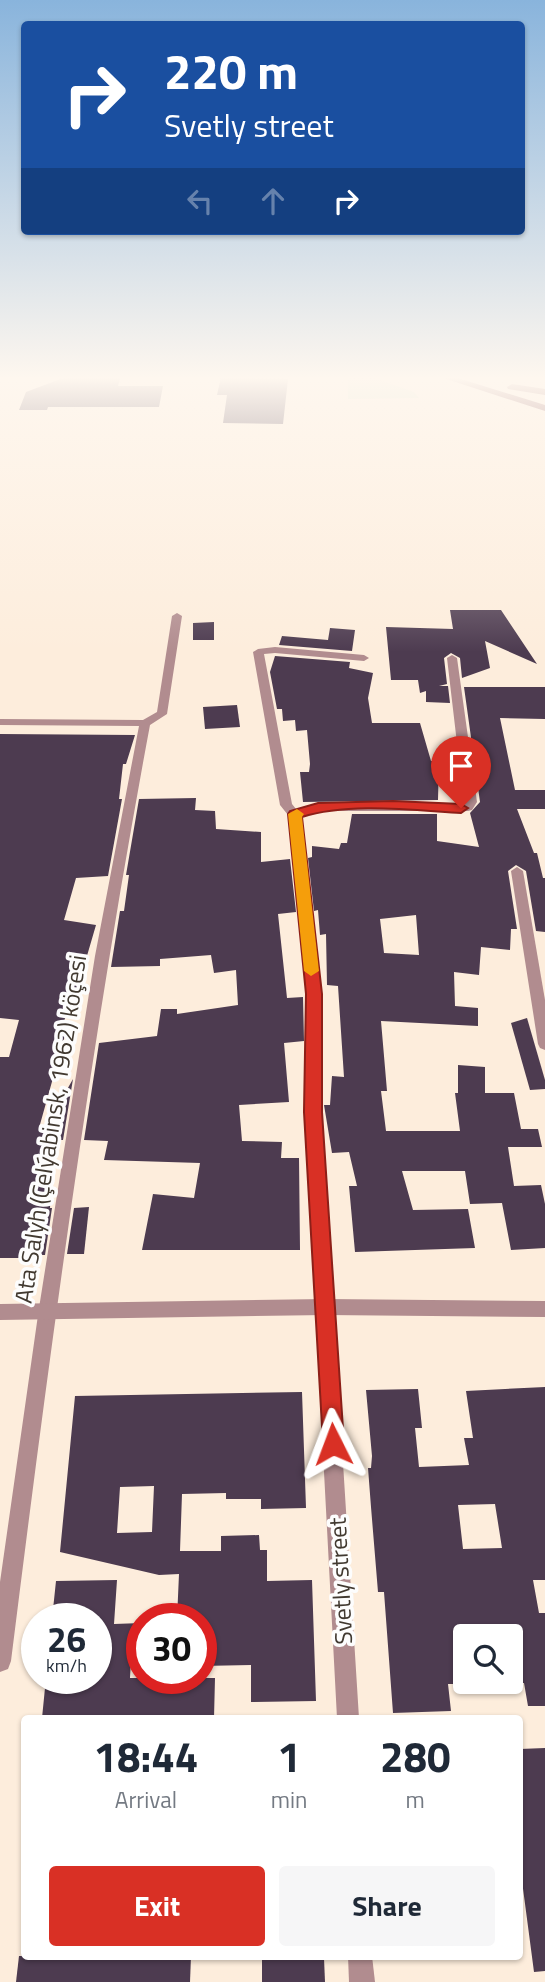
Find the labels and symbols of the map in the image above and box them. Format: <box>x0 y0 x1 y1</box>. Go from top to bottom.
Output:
pin <box>431 736 491 808</box>
street label: Ata Salyh (Çelýabinsk, 1962) köçesi <box>5 952 95 1306</box>
position arrow <box>296 1407 370 1481</box>
street label: Svetly street <box>319 1516 361 1646</box>
speed limit sign: 30 <box>126 1603 217 1694</box>

